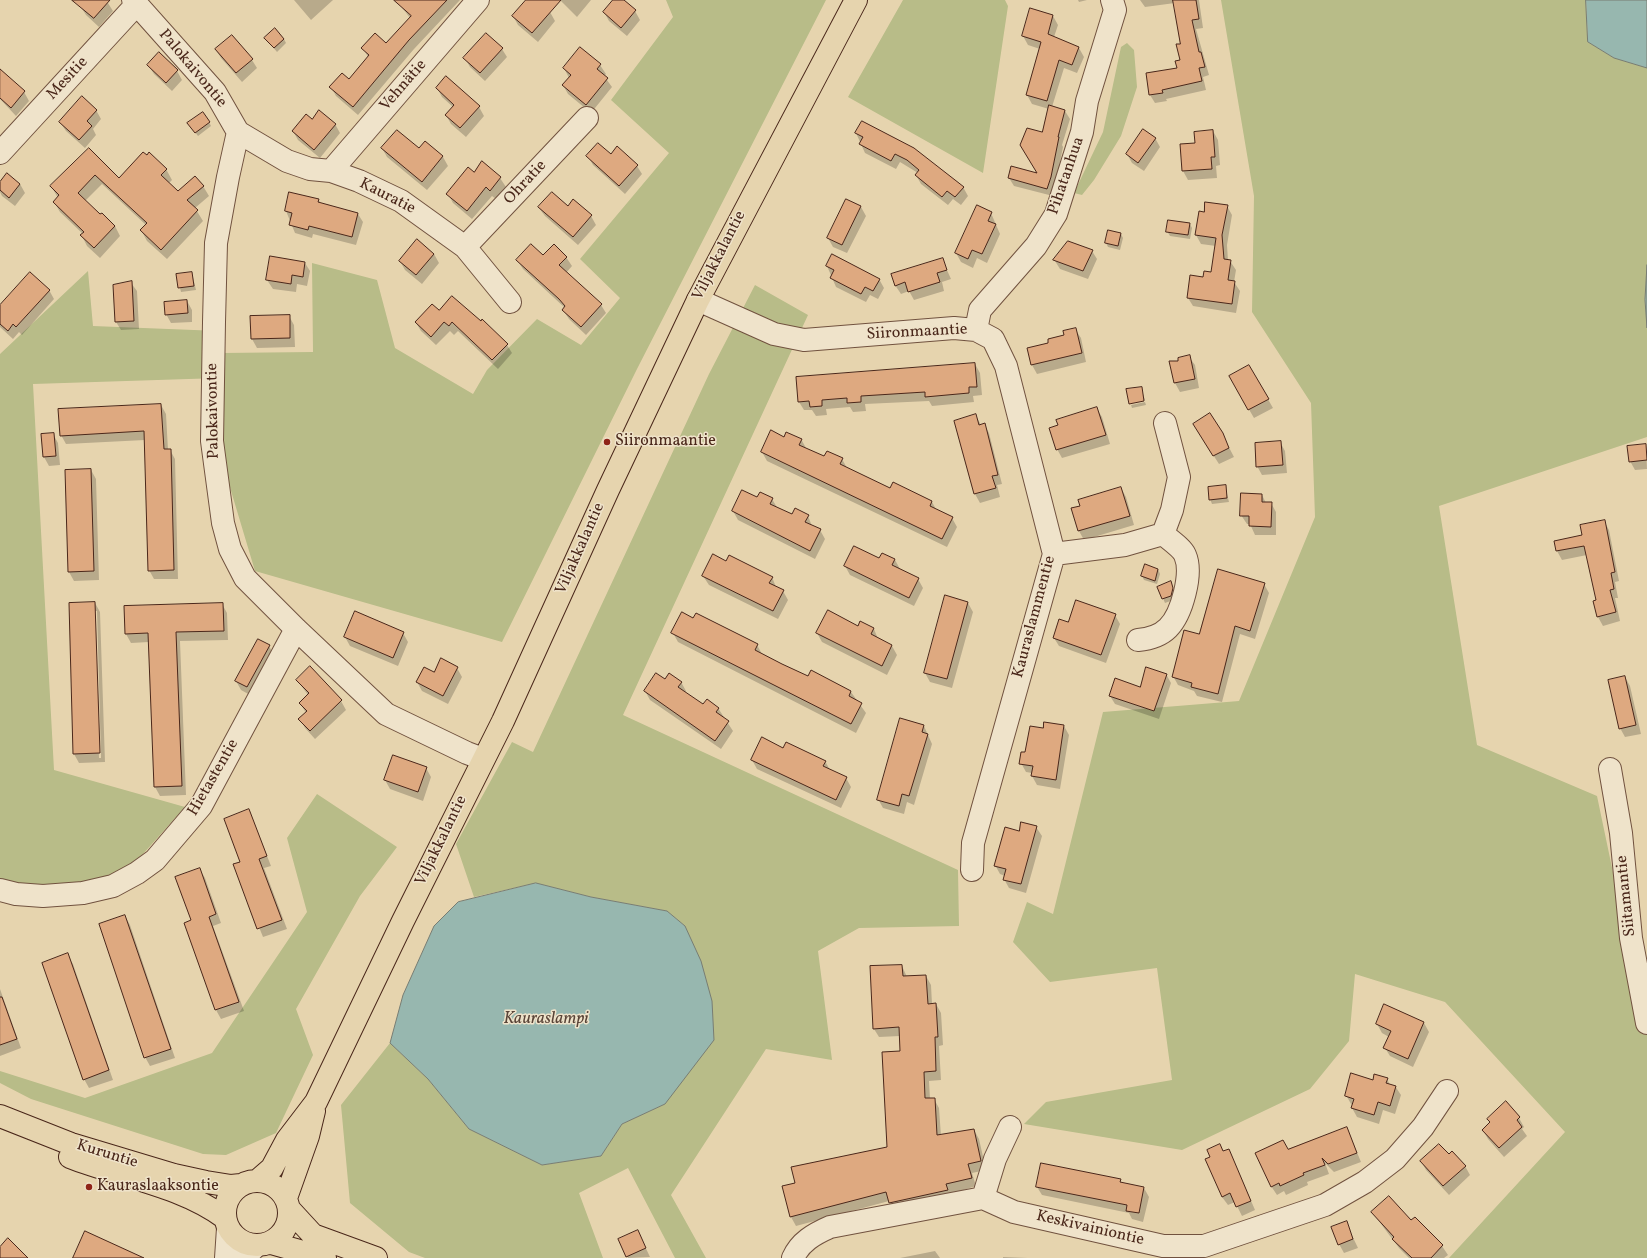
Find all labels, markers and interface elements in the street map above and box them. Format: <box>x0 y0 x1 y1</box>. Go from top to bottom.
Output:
street label: Palokaivontie <box>154 26 230 112</box>
street label: Mesitie <box>43 53 93 105</box>
street label: Vehnätie <box>376 56 432 116</box>
street label: Pihatanhua <box>1045 135 1089 217</box>
street label: Ohratie <box>501 157 551 209</box>
street label: Kauratie <box>356 175 418 219</box>
street label: Viljakkalantie <box>689 208 751 304</box>
street label: Siironmaantie <box>866 321 968 345</box>
street label: Palokaivontie <box>204 363 224 459</box>
place label: Siironmaantie <box>615 432 716 452</box>
marker: Siironmaantie <box>602 437 612 447</box>
street label: Viljakkalantie <box>552 500 610 598</box>
street label: Kauraslammentie <box>1009 554 1061 680</box>
street label: Hietastentie <box>184 736 244 820</box>
street label: Viljakkalantie <box>412 793 472 889</box>
street label: Siitamantie <box>1613 854 1641 938</box>
water label: Kauraslampi <box>504 1010 588 1030</box>
street label: Kuruntie <box>74 1137 140 1173</box>
place label: Kauraslaaksontie <box>97 1177 219 1197</box>
marker: Kauraslaaksontie <box>84 1182 94 1192</box>
street label: Keskivainiontie <box>1034 1207 1146 1251</box>

